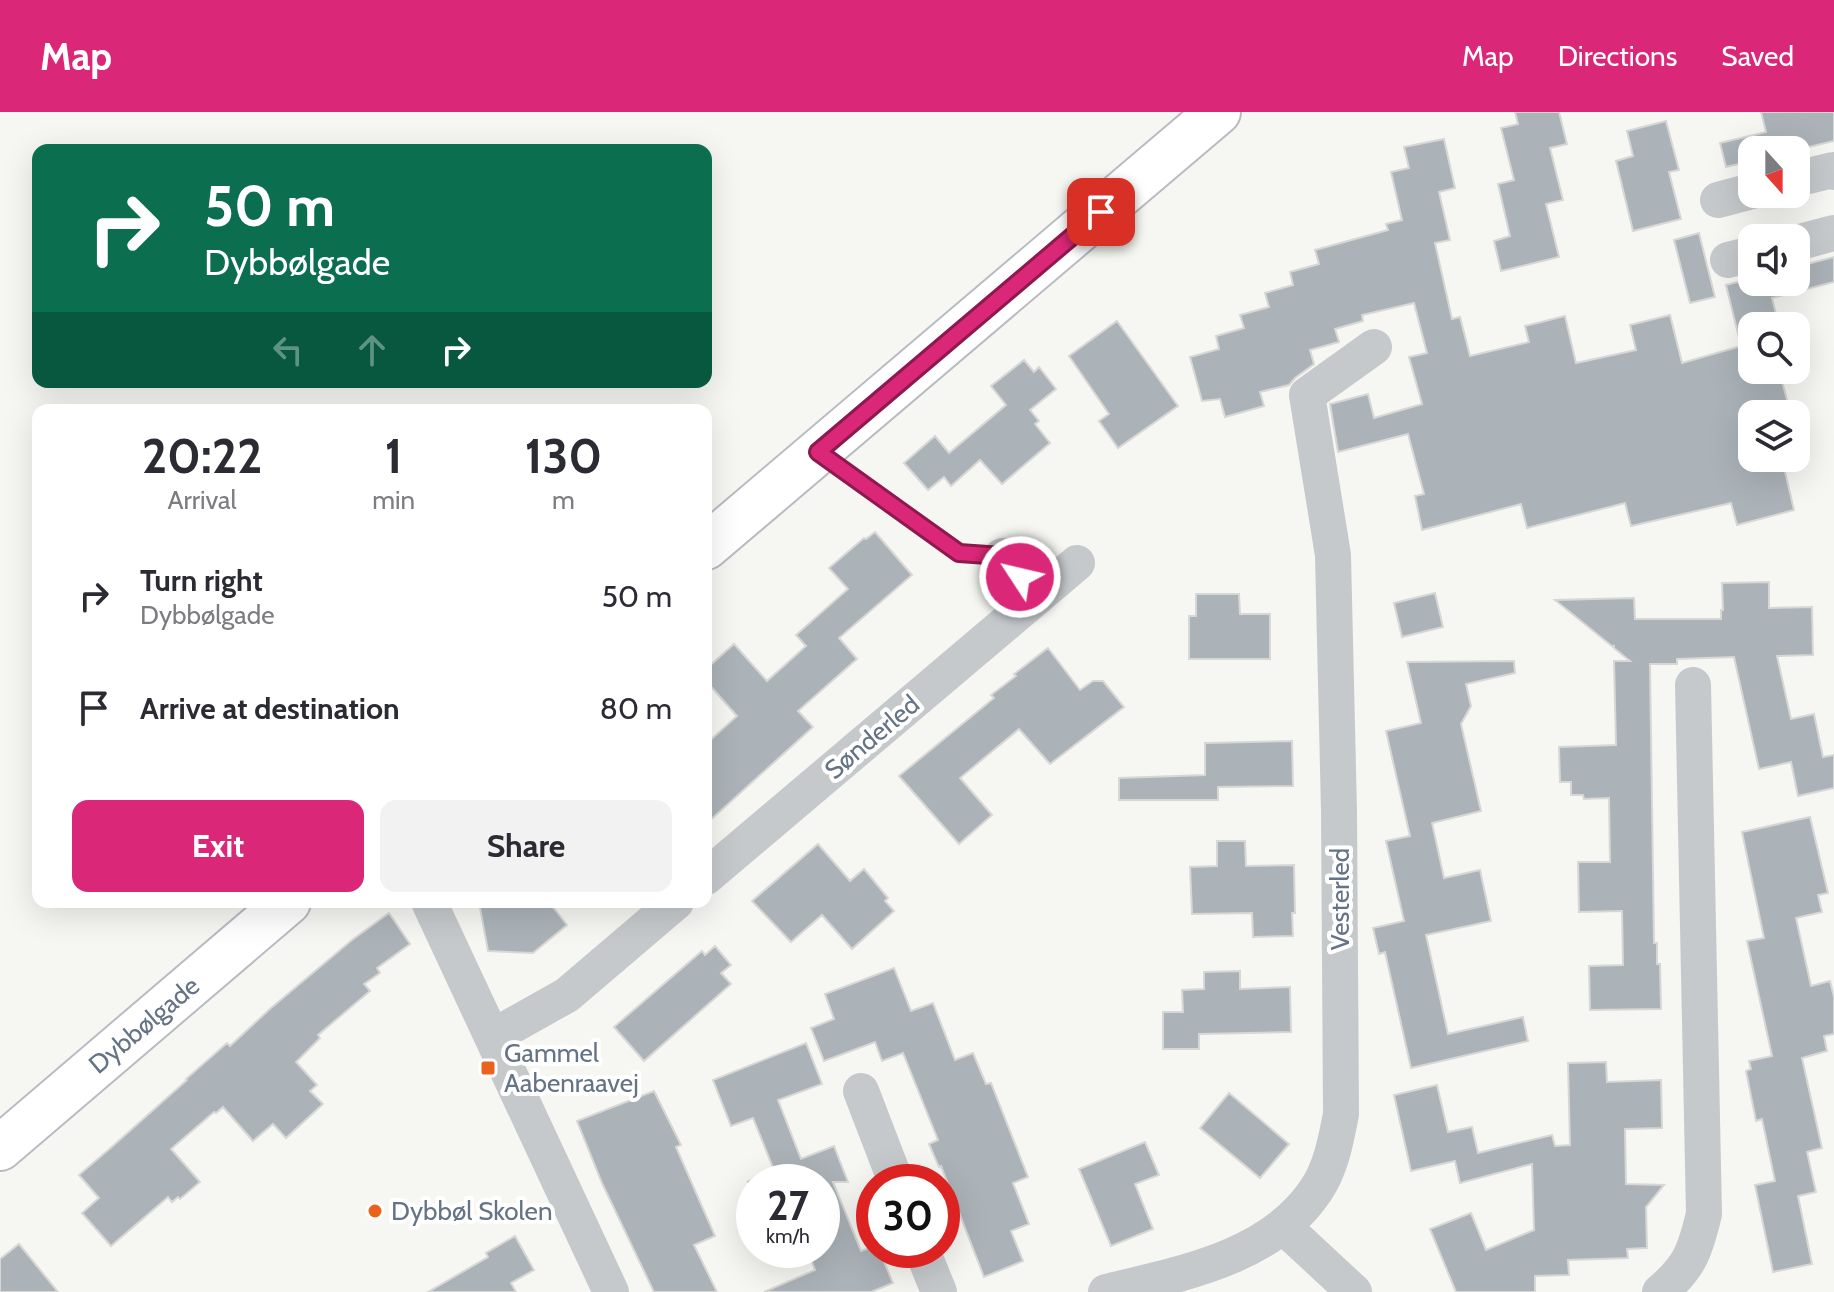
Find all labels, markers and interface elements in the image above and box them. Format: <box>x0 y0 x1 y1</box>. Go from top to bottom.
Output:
text: Map <box>40 33 112 80</box>
text: Map <box>1462 39 1514 73</box>
text: Directions <box>1558 39 1677 73</box>
text: Saved <box>1721 39 1794 73</box>
north arrow <box>1738 136 1810 208</box>
map controls <box>1738 136 1810 472</box>
text: 50 m <box>204 172 335 240</box>
icon: right <box>72 176 176 280</box>
pin <box>1067 178 1135 246</box>
icon: arrive <box>1079 190 1123 234</box>
button: sound <box>1738 224 1810 296</box>
text: Dybbølgade <box>204 240 390 284</box>
button: search <box>1738 312 1810 384</box>
icon: left <box>266 328 310 372</box>
icon: ahead <box>350 328 394 372</box>
icon: right <box>434 328 478 372</box>
button: layers <box>1738 400 1810 472</box>
text: 20:22 <box>142 427 262 485</box>
text: 1 <box>385 427 402 485</box>
text: 130 <box>525 427 602 485</box>
text: Arrival <box>167 484 237 516</box>
text: min <box>372 484 415 516</box>
text: m <box>552 484 575 516</box>
position arrow <box>978 535 1062 619</box>
text: Turn right <box>140 562 263 599</box>
icon: right <box>72 574 116 618</box>
text: 50 m <box>602 578 672 615</box>
text: Dybbølgade <box>140 599 275 631</box>
icon: arrive <box>72 686 116 730</box>
street label: Sønderled <box>818 688 926 786</box>
text: Arrive at destination <box>140 690 400 727</box>
text: 80 m <box>600 690 672 727</box>
button: Exit <box>72 800 364 892</box>
button: Share <box>380 800 672 892</box>
street label: Vesterled <box>1324 848 1356 950</box>
street label: Dybbølgade <box>82 970 206 1080</box>
place label: Gammel Aabenraavej <box>504 1037 639 1099</box>
marker: Gammel Aabenraavej <box>479 1059 497 1077</box>
speed limit sign: 30 <box>856 1164 960 1268</box>
text: 27 <box>767 1181 809 1230</box>
place label: Dybbøl Skolen <box>391 1195 552 1227</box>
marker: Dybbøl Skolen <box>366 1202 384 1220</box>
text: km/h <box>766 1224 810 1248</box>

